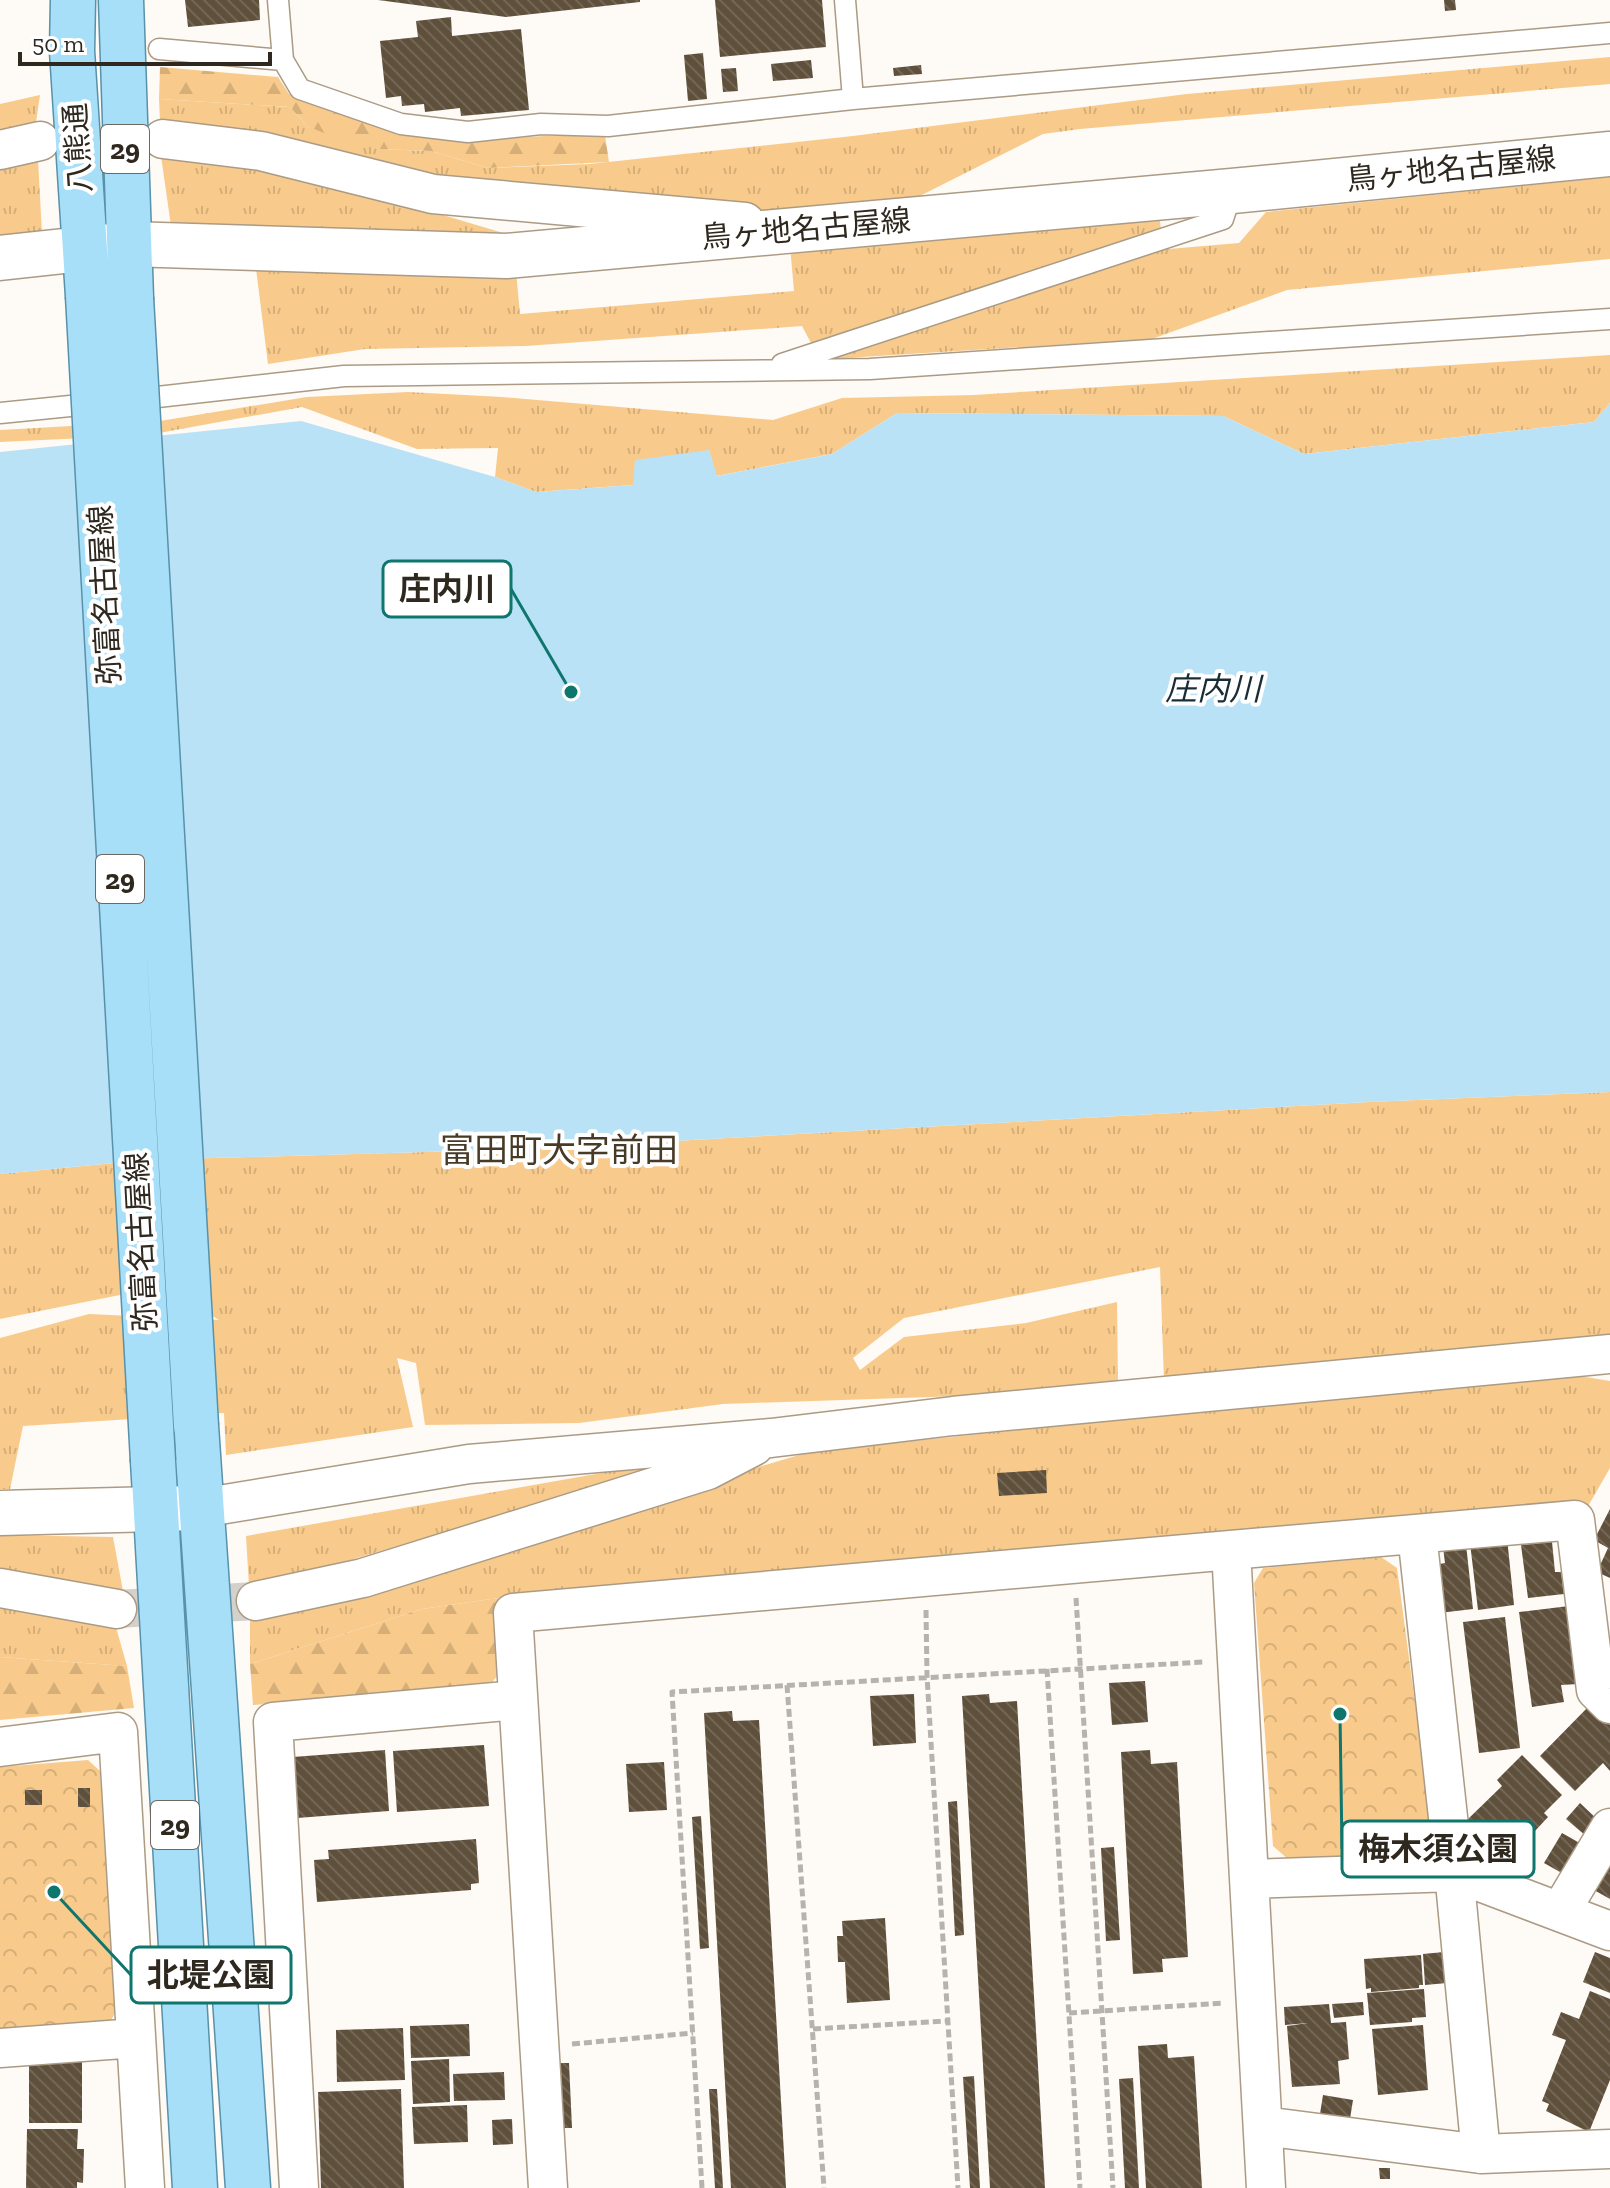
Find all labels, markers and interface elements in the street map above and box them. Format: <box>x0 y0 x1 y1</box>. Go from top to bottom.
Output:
scale bar <box>20 16 270 66</box>
text: 50 m <box>32 29 85 58</box>
street label: 八熊通 <box>57 102 99 194</box>
road number: 29 <box>101 125 149 173</box>
street label: 鳥ヶ地名古屋線 <box>1345 140 1557 198</box>
street label: 鳥ヶ地名古屋線 <box>700 202 912 256</box>
street label: 弥富名古屋線 <box>82 504 128 686</box>
callout: 庄内川 <box>383 561 511 617</box>
text: 庄内川 <box>399 570 495 608</box>
water label: 庄内川 <box>1165 670 1264 708</box>
road number: 29 <box>96 855 144 903</box>
district label: 富田町大字前田 <box>440 1130 678 1171</box>
street label: 弥富名古屋線 <box>118 1151 164 1333</box>
road number: 29 <box>151 1801 199 1849</box>
callout: 梅木須公園 <box>1342 1821 1534 1877</box>
text: 梅木須公園 <box>1358 1830 1518 1868</box>
callout: 北堤公園 <box>131 1947 291 2003</box>
text: 北堤公園 <box>147 1956 275 1994</box>

